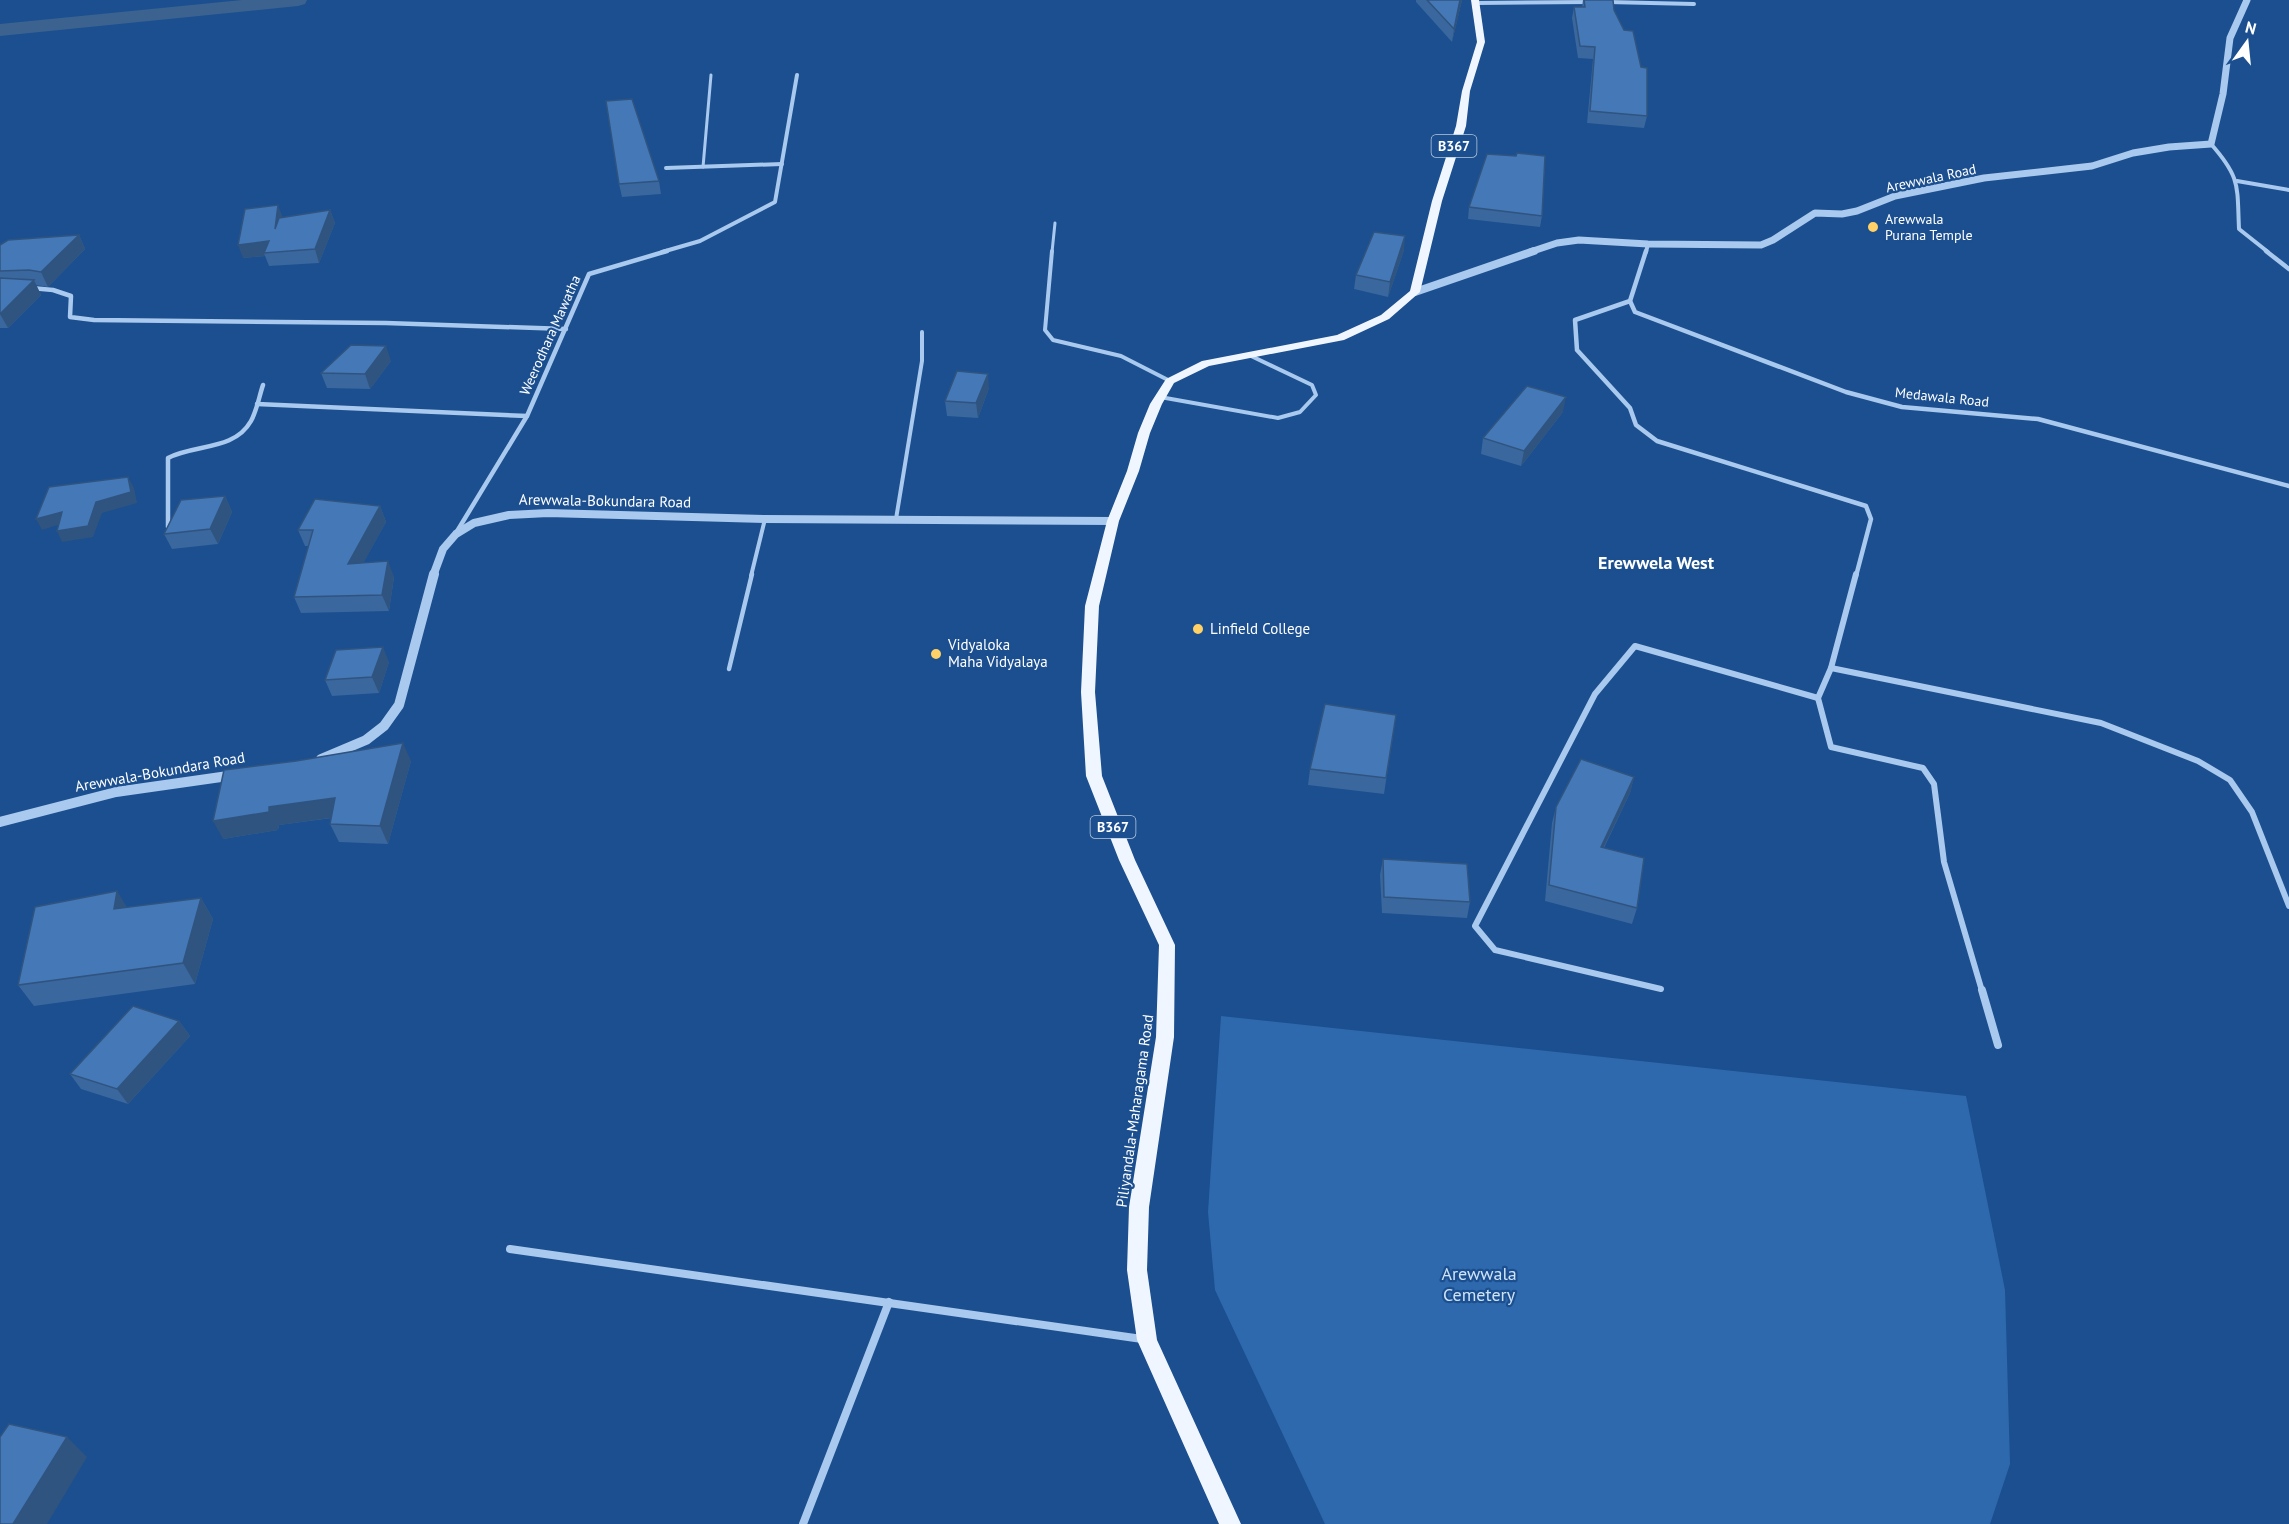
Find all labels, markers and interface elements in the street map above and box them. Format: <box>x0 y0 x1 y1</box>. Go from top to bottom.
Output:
north arrow <box>2217 12 2277 72</box>
text: N <box>2243 16 2259 39</box>
road number: B367 <box>1432 135 1476 157</box>
street label: Arewwala Road <box>1884 160 1978 196</box>
place label: Arewwala Purana Temple <box>1885 210 1973 244</box>
marker: Arewwala Purana Temple <box>1866 220 1880 234</box>
street label: Weerodhara Mawatha <box>515 272 585 398</box>
street label: Medawala Road <box>1894 383 1990 411</box>
street label: Arewwala-Bokundara Road <box>519 489 691 512</box>
district label: Erewwela West <box>1598 551 1715 574</box>
place label: Linfield College <box>1210 619 1310 638</box>
marker: Linfield College <box>1191 622 1205 636</box>
place label: Vidyaloka Maha Vidyalaya <box>947 635 1048 671</box>
marker: Vidyaloka Maha Vidyalaya <box>929 647 943 661</box>
street label: Arewwala-Bokundara Road <box>74 747 246 796</box>
road number: B367 <box>1090 816 1136 838</box>
street label: Piliyandala-Maharagama Road <box>1112 1013 1157 1209</box>
park label: Arewwala Cemetery <box>1441 1262 1517 1306</box>

